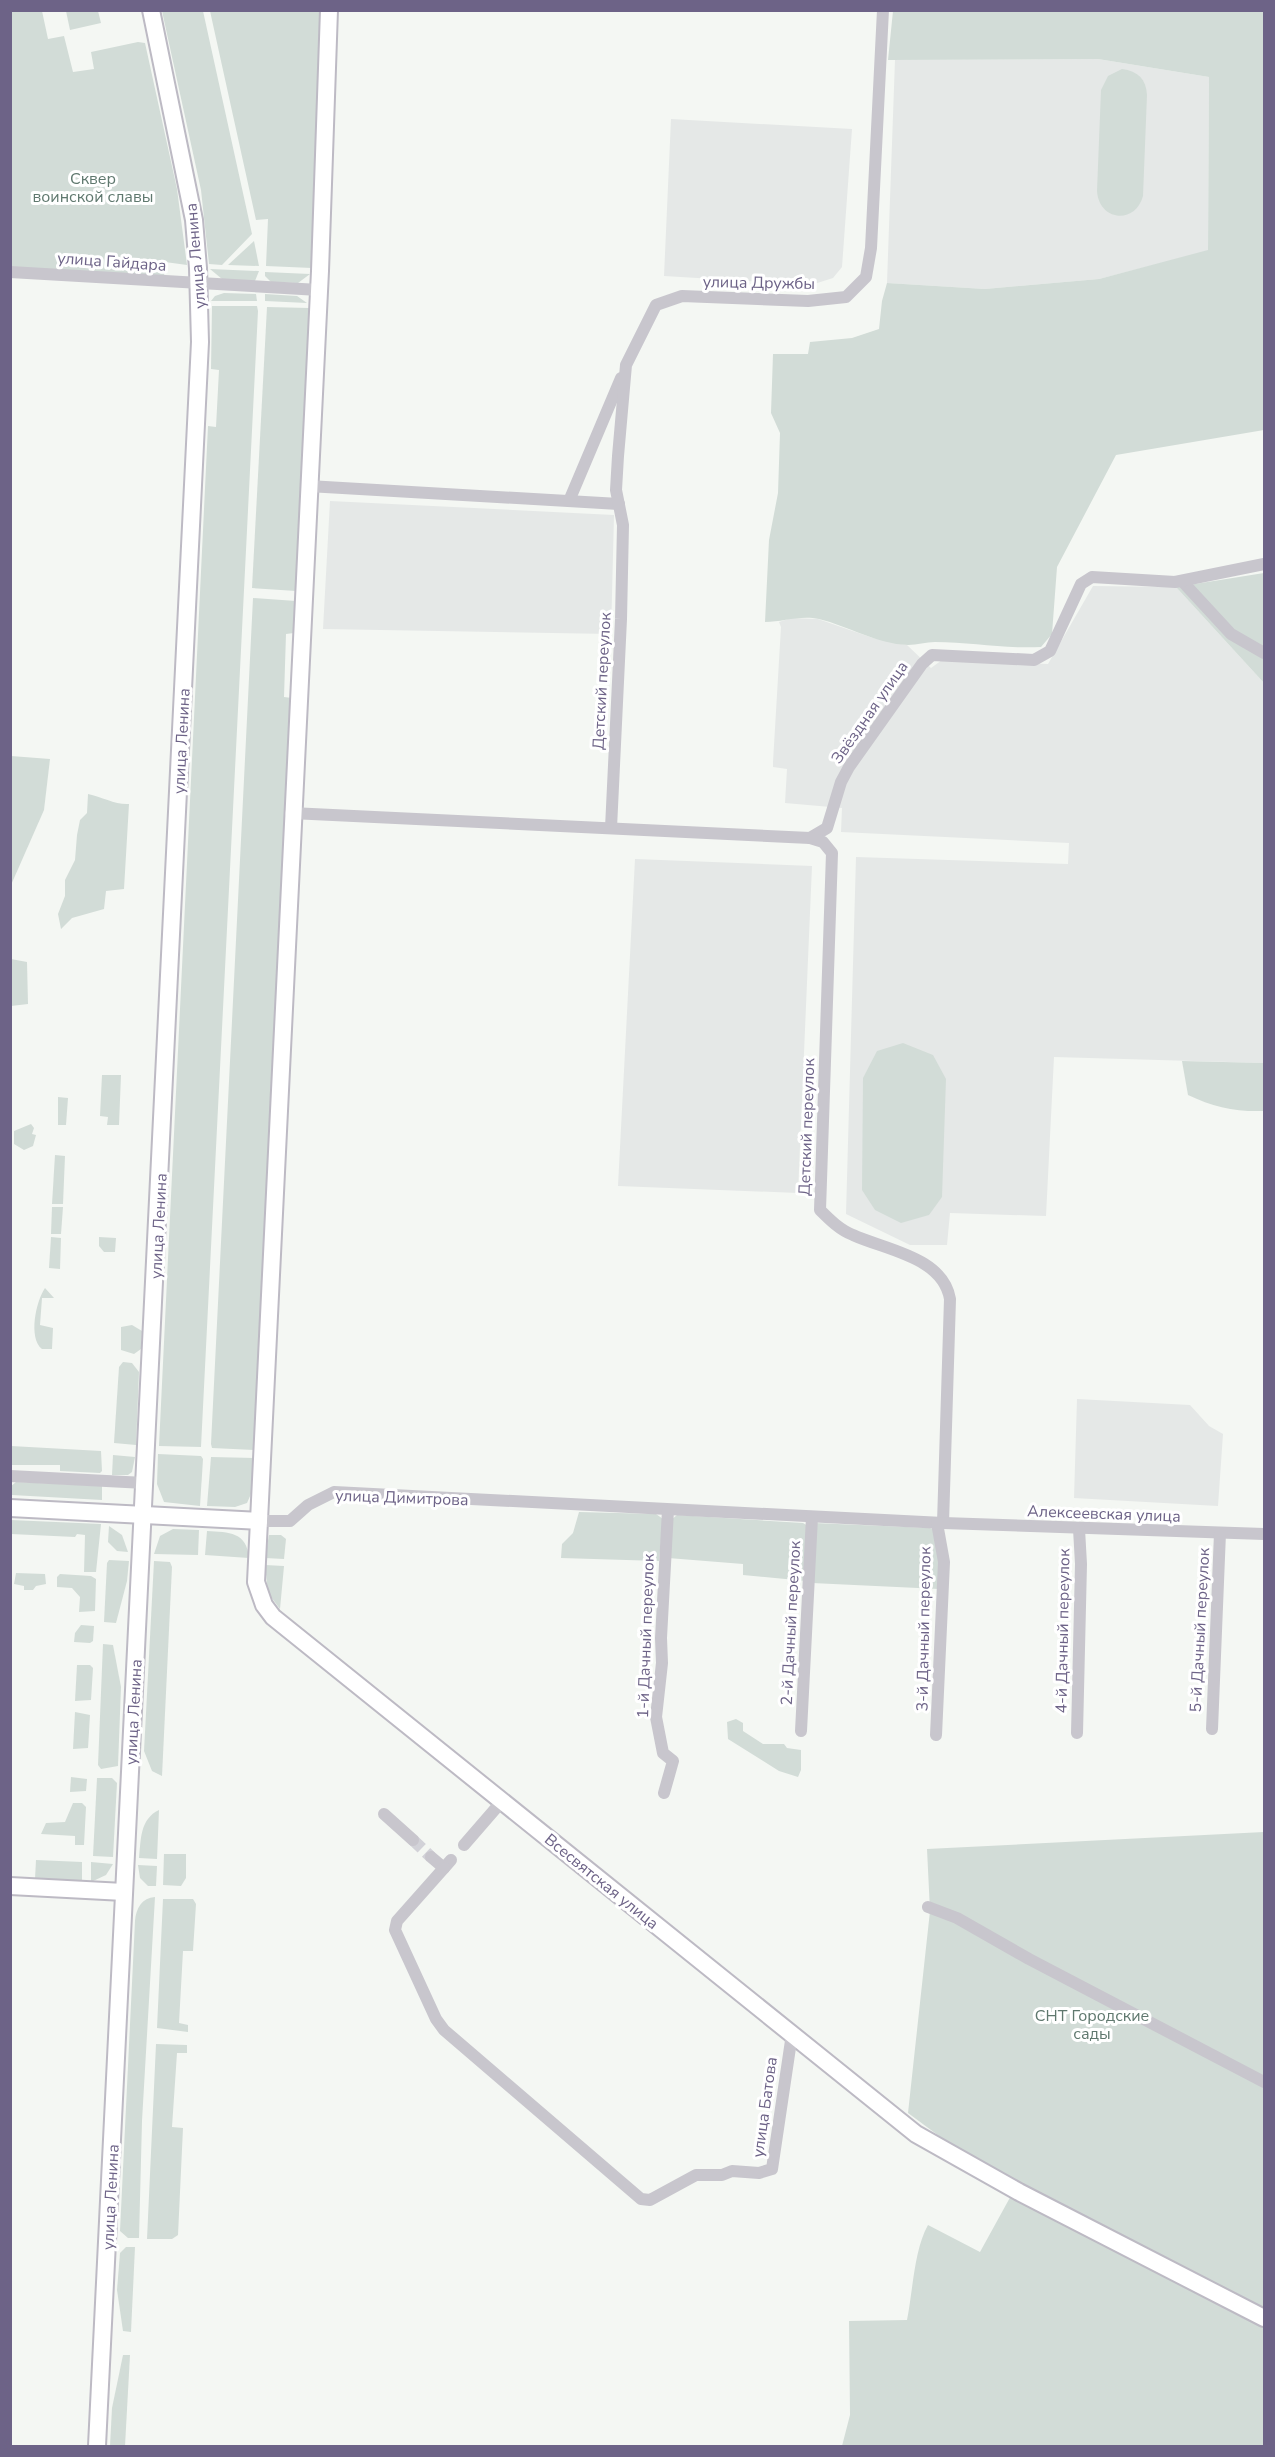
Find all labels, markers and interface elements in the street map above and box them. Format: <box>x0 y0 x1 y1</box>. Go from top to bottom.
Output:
park label: Сквер воинской славы <box>33 168 153 208</box>
street label: улица Ленина <box>180 202 212 310</box>
street label: улица Гайдара <box>57 247 167 277</box>
street label: улица Дружбы <box>703 271 815 295</box>
street label: Детский переулок <box>587 611 617 750</box>
street label: Звёздная улица <box>826 657 913 768</box>
street label: улица Ленина <box>168 688 196 795</box>
street label: Детский переулок <box>794 1057 820 1196</box>
street label: улица Ленина <box>145 1173 173 1280</box>
street label: улица Димитрова <box>335 1485 469 1511</box>
street label: Алексеевская улица <box>1027 1500 1181 1528</box>
street label: 2-й Дачный переулок <box>776 1540 806 1706</box>
street label: 3-й Дачный переулок <box>912 1546 936 1712</box>
street label: 5-й Дачный переулок <box>1185 1547 1215 1713</box>
street label: 4-й Дачный переулок <box>1051 1548 1075 1714</box>
street label: 1-й Дачный переулок <box>632 1553 660 1719</box>
street label: улица Ленина <box>120 1659 148 1766</box>
street label: Всесвятская улица <box>540 1829 663 1935</box>
park label: СНТ Городские сады <box>1035 2005 1149 2045</box>
street label: улица Батова <box>747 2055 783 2159</box>
street label: улица Ленина <box>97 2144 125 2251</box>

